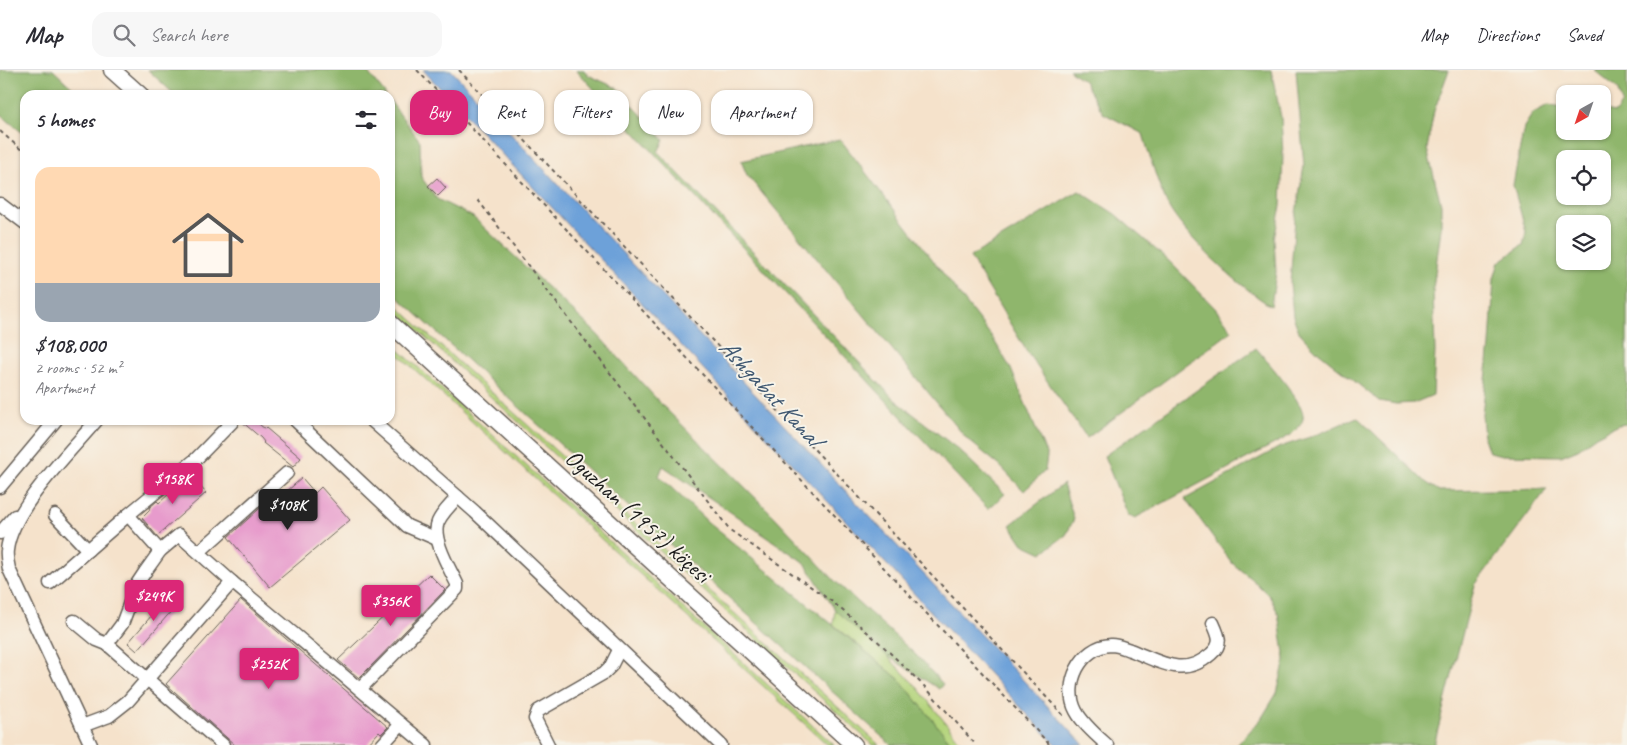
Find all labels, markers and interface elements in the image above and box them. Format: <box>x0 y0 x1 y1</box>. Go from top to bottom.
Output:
search box <box>92 12 442 57</box>
text: Map <box>25 20 62 50</box>
icon: search <box>110 21 138 49</box>
text: Search here <box>150 23 228 47</box>
text: Map <box>1421 24 1448 46</box>
text: Directions <box>1476 24 1539 46</box>
text: Saved <box>1567 24 1602 46</box>
north arrow <box>1556 85 1611 140</box>
map controls <box>1556 85 1611 270</box>
chip: Buy <box>410 90 468 135</box>
chip: Rent <box>478 90 544 135</box>
chip: Filters <box>554 90 629 135</box>
chip: New <box>639 90 701 135</box>
chip: Apartment <box>711 90 813 135</box>
icon: filters <box>352 106 380 134</box>
text: 5 homes <box>35 107 94 133</box>
button: locate <box>1556 150 1611 205</box>
icon: home <box>163 200 253 290</box>
button: layers <box>1556 215 1611 270</box>
text: $108,000 <box>35 332 105 358</box>
water label: Ashgabat Kanal <box>712 332 834 459</box>
text: 2 rooms · 52 m² <box>35 358 121 378</box>
text: Apartment <box>35 378 94 398</box>
street label: Oguzhan (1957) köçesi <box>559 443 719 591</box>
pin: $158K <box>138 462 208 505</box>
text: $158K <box>155 469 191 489</box>
pin: $108K <box>253 488 323 531</box>
text: $108K <box>270 495 306 515</box>
pin: $249K <box>119 580 189 622</box>
pin: $356K <box>356 584 426 627</box>
text: $249K <box>136 586 172 606</box>
text: $356K <box>372 591 410 611</box>
pin: $252K <box>234 648 304 690</box>
text: $252K <box>251 654 287 674</box>

